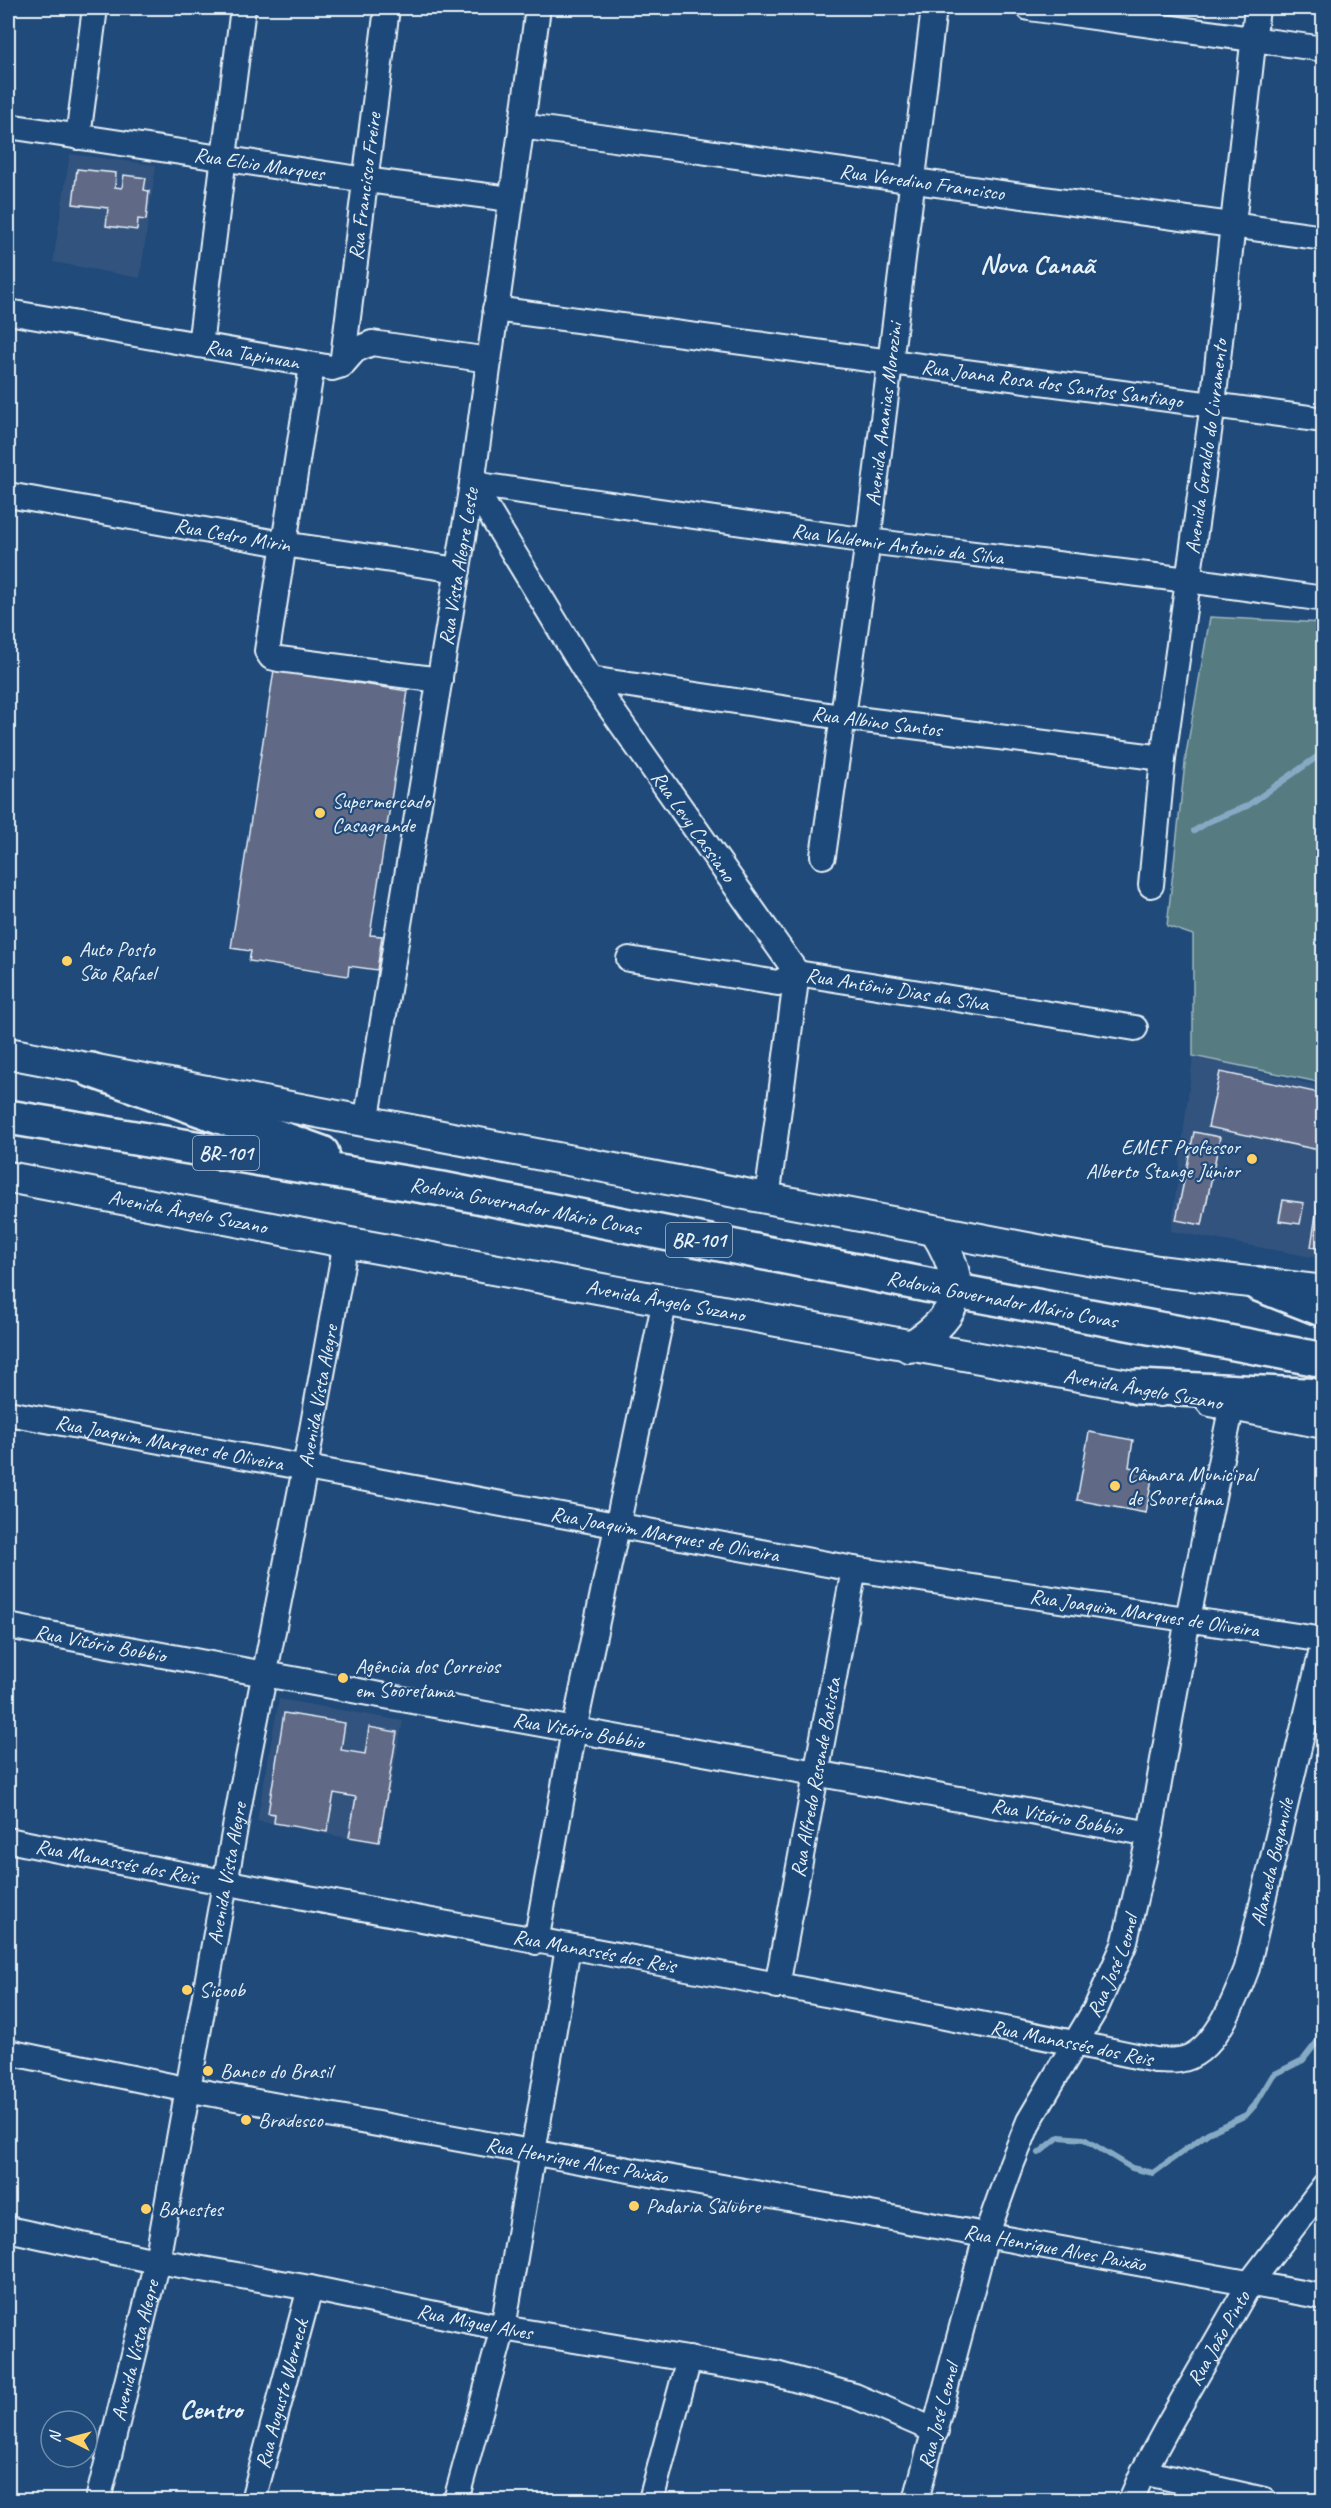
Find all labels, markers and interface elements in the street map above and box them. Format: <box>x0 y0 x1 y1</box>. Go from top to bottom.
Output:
street label: Rua Francisco Freire <box>342 110 387 262</box>
street label: Rua Elcio Marques <box>192 141 328 187</box>
street label: Rua Veredino Francisco <box>838 158 1008 207</box>
district label: Nova Canaã <box>980 247 1097 281</box>
street label: Avenida Ananias Morozini <box>859 318 908 507</box>
street label: Rua Tapinuan <box>203 333 303 375</box>
street label: Avenida Geraldo do Livramento <box>1179 335 1233 556</box>
street label: Rua Joana Rosa dos Santos Santiago <box>920 353 1187 414</box>
street label: Rua Vista Alegre Leste <box>432 485 484 647</box>
street label: Rua Cedro Mirin <box>172 512 293 558</box>
street label: Rua Valdemir Antonio da Silva <box>790 517 1006 571</box>
street label: Rua Albino Santos <box>810 700 945 743</box>
street label: Rua Levy Cassiano <box>646 766 743 888</box>
place label: Supermercado Casagrande <box>332 788 433 838</box>
marker: Supermercado Casagrande <box>313 806 327 820</box>
place label: Auto Posto São Rafael <box>79 936 159 986</box>
marker: Auto Posto São Rafael <box>60 954 74 968</box>
street label: Rua Antônio Dias da Silva <box>804 962 992 1017</box>
place label: EMEF Professor Alberto Stange Júnior <box>1086 1134 1241 1184</box>
road number: BR-101 <box>193 1136 259 1170</box>
marker: EMEF Professor Alberto Stange Júnior <box>1245 1152 1259 1166</box>
street label: Rodovia Governador Mário Covas <box>408 1171 645 1241</box>
street label: Avenida Ângelo Suzano <box>106 1184 272 1240</box>
road number: BR-101 <box>666 1223 732 1257</box>
street label: Rodovia Governador Mário Covas <box>885 1264 1122 1334</box>
street label: Avenida Ângelo Suzano <box>584 1273 749 1328</box>
street label: Avenida Vista Alegre <box>292 1321 344 1469</box>
street label: Avenida Ângelo Suzano <box>1062 1362 1227 1416</box>
street label: Rua Joaquim Marques de Oliveira <box>53 1409 287 1477</box>
place label: Câmara Municipal de Sooretama <box>1127 1461 1259 1511</box>
marker: Câmara Municipal de Sooretama <box>1108 1479 1122 1493</box>
street label: Rua Joaquim Marques de Oliveira <box>549 1500 783 1568</box>
street label: Rua Joaquim Marques de Oliveira <box>1028 1583 1262 1643</box>
street label: Rua Vitório Bobbio <box>33 1618 170 1669</box>
place label: Agência dos Correios em Sooretama <box>355 1653 502 1703</box>
marker: Agência dos Correios em Sooretama <box>336 1671 350 1685</box>
street label: Rua Alfredo Resende Batista <box>784 1674 847 1879</box>
street label: Rua Vitório Bobbio <box>511 1706 649 1756</box>
street label: Rua Vitório Bobbio <box>989 1792 1127 1842</box>
street label: Alameda Buganvile <box>1244 1794 1300 1928</box>
street label: Avenida Vista Alegre <box>201 1798 253 1947</box>
street label: Rua Manassés dos Reis <box>34 1833 202 1890</box>
street label: Rua José Leonel <box>1081 1909 1144 2022</box>
street label: Rua Manassés dos Reis <box>511 1923 680 1979</box>
place label: Sicoob <box>199 1977 247 2003</box>
marker: Sicoob <box>180 1983 194 1997</box>
street label: Rua Manassés dos Reis <box>989 2014 1157 2073</box>
place label: Banco do Brasil <box>220 2058 336 2084</box>
marker: Banco do Brasil <box>201 2064 215 2078</box>
place label: Bradesco <box>258 2107 324 2133</box>
marker: Bradesco <box>239 2113 253 2127</box>
street label: Rua Henrique Alves Paixão <box>484 2131 671 2190</box>
place label: Padaria Salubre <box>646 2193 762 2219</box>
place label: Banestes <box>158 2196 224 2222</box>
marker: Padaria Salubre <box>627 2199 641 2213</box>
marker: Banestes <box>139 2202 153 2216</box>
street label: Rua Henrique Alves Paixão <box>962 2218 1149 2277</box>
street label: Avenida Vista Alegre <box>105 2275 165 2424</box>
street label: Rua João Pinto <box>1181 2285 1257 2390</box>
street label: Rua Miguel Alves <box>415 2298 536 2346</box>
street label: Rua Augusto Werneck <box>249 2314 315 2471</box>
street label: Rua José Leonel <box>912 2357 966 2471</box>
district label: Centro <box>180 2392 245 2426</box>
north arrow <box>39 2409 99 2469</box>
text: N <box>45 2428 66 2444</box>

